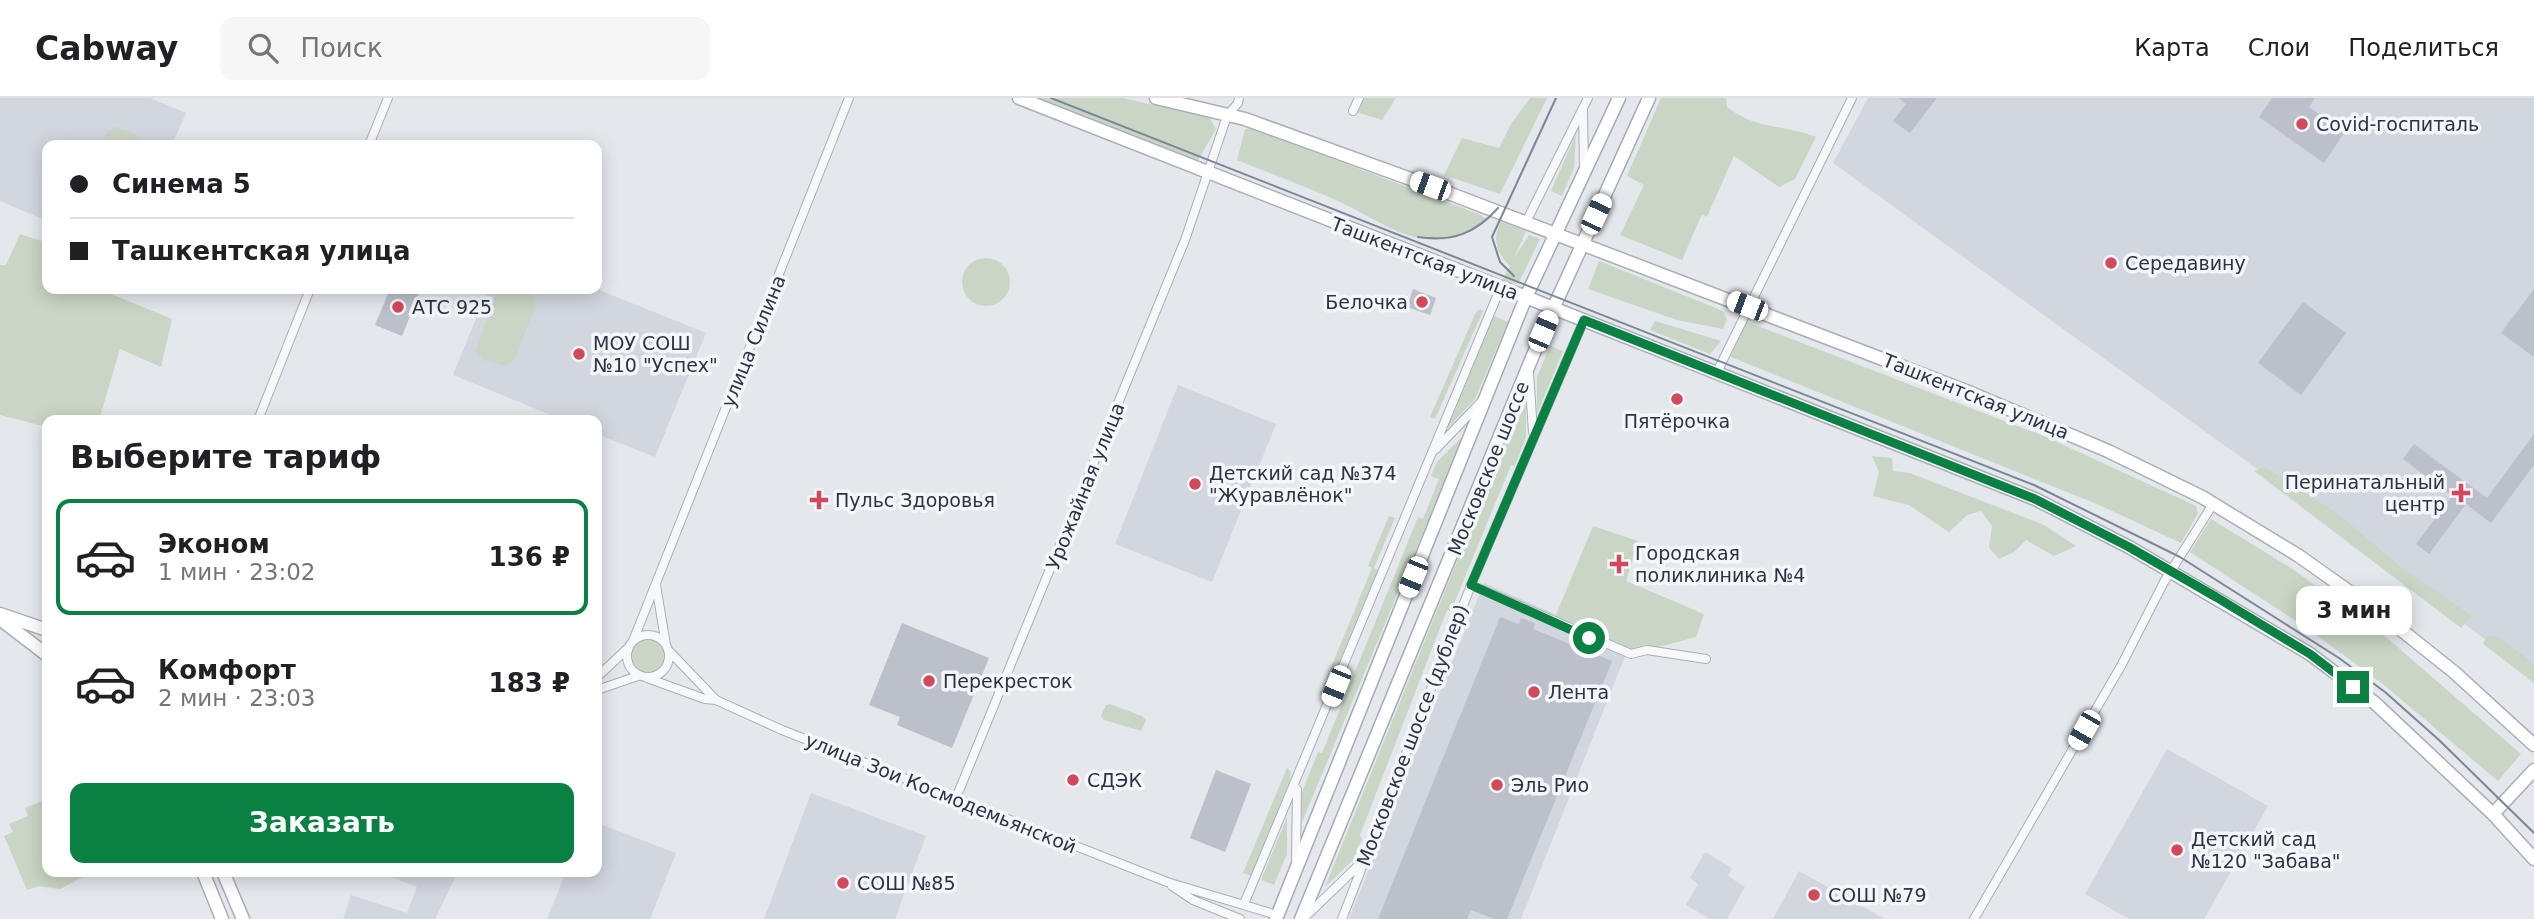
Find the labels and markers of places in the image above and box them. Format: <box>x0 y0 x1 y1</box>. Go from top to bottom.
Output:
place label: Covid-госпиталь <box>2316 113 2479 135</box>
marker: Covid-госпиталь <box>2294 116 2310 132</box>
place label: Середавину <box>2125 252 2246 274</box>
marker: Середавину <box>2103 255 2119 271</box>
place label: Белочка <box>1325 291 1408 313</box>
marker: Белочка <box>1414 294 1430 310</box>
place label: АТС 925 <box>412 296 492 318</box>
marker: АТС 925 <box>390 299 406 315</box>
place label: МОУ СОШ №10 "Успех" <box>593 332 718 376</box>
marker: МОУ СОШ №10 "Успех" <box>571 346 587 362</box>
marker: Пятёрочка <box>1669 391 1685 407</box>
place label: Пятёрочка <box>1624 410 1730 432</box>
place label: Детский сад №374 "Журавлёнок" <box>1209 462 1397 506</box>
place label: Перинатальный центр <box>2285 471 2445 515</box>
marker: Детский сад №374 "Журавлёнок" <box>1187 476 1203 492</box>
marker: Перинатальный центр <box>2451 483 2471 503</box>
place label: Пульс Здоровья <box>835 489 995 511</box>
marker: Пульс Здоровья <box>809 490 829 510</box>
place label: Городская поликлиника №4 <box>1635 542 1805 586</box>
marker: Городская поликлиника №4 <box>1609 554 1629 574</box>
place label: Перекресток <box>943 670 1073 692</box>
marker: Перекресток <box>921 673 937 689</box>
place label: Лента <box>1548 681 1609 703</box>
marker: Лента <box>1526 684 1542 700</box>
place label: СДЭК <box>1087 769 1142 791</box>
marker: СДЭК <box>1065 772 1081 788</box>
place label: Эль Рио <box>1511 774 1589 796</box>
marker: Эль Рио <box>1489 777 1505 793</box>
place label: Детский сад №120 "Забава" <box>2191 828 2341 872</box>
marker: Детский сад №120 "Забава" <box>2169 842 2185 858</box>
place label: СОШ №85 <box>857 872 956 894</box>
marker: СОШ №85 <box>835 875 851 891</box>
place label: СОШ №79 <box>1828 884 1927 906</box>
marker: СОШ №79 <box>1806 887 1822 903</box>

